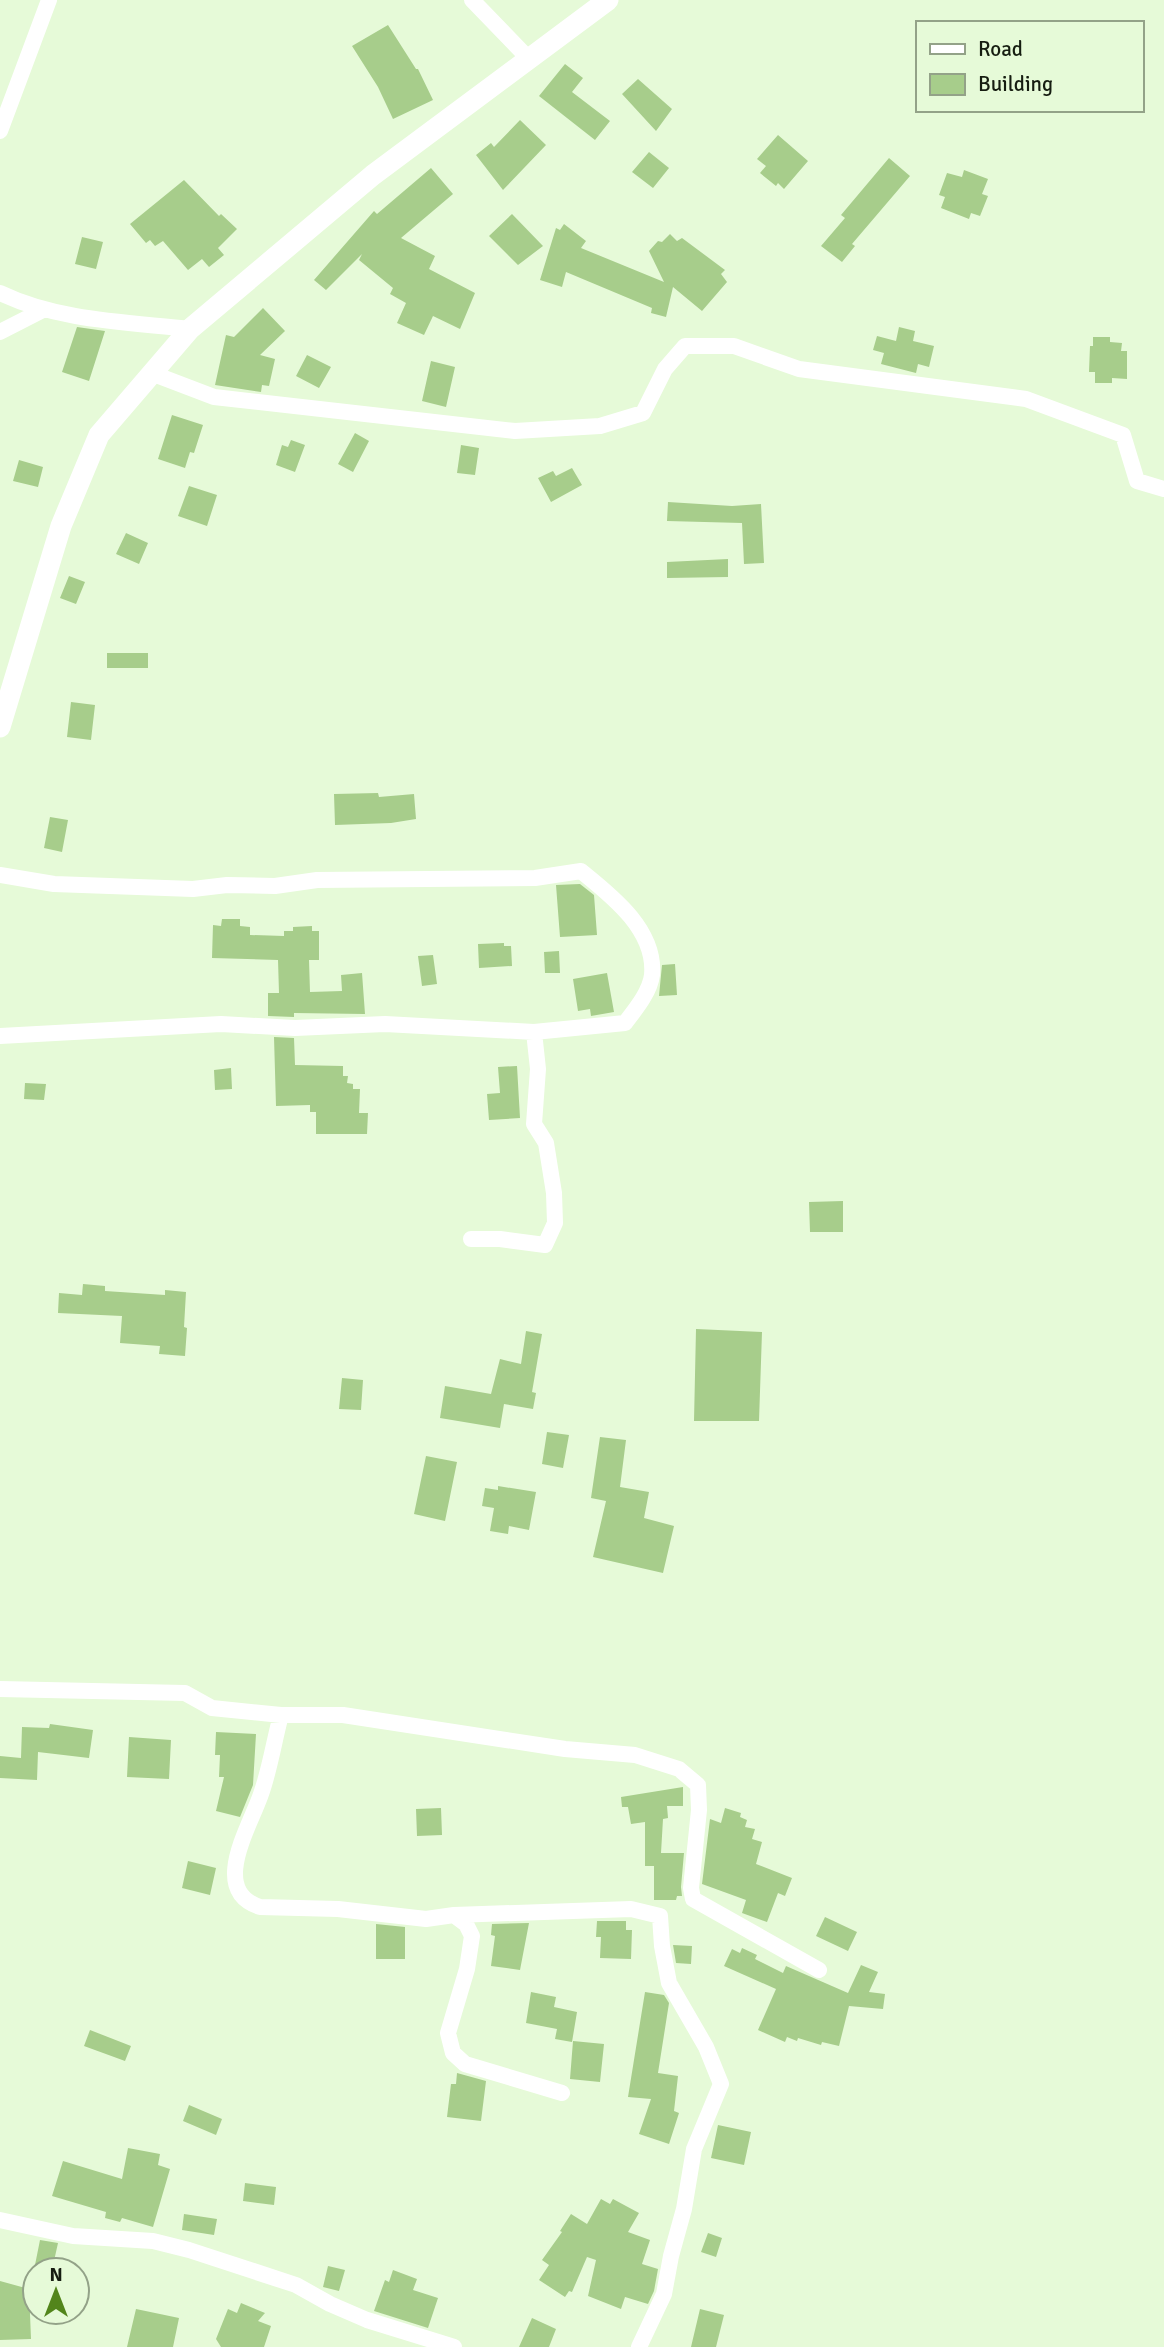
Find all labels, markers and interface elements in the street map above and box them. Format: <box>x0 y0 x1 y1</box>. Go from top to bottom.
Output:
legend <box>916 21 1143 112</box>
text: Road <box>978 36 1023 62</box>
text: Building <box>978 71 1053 97</box>
north arrow <box>21 2256 91 2326</box>
text: N <box>49 2263 63 2287</box>

